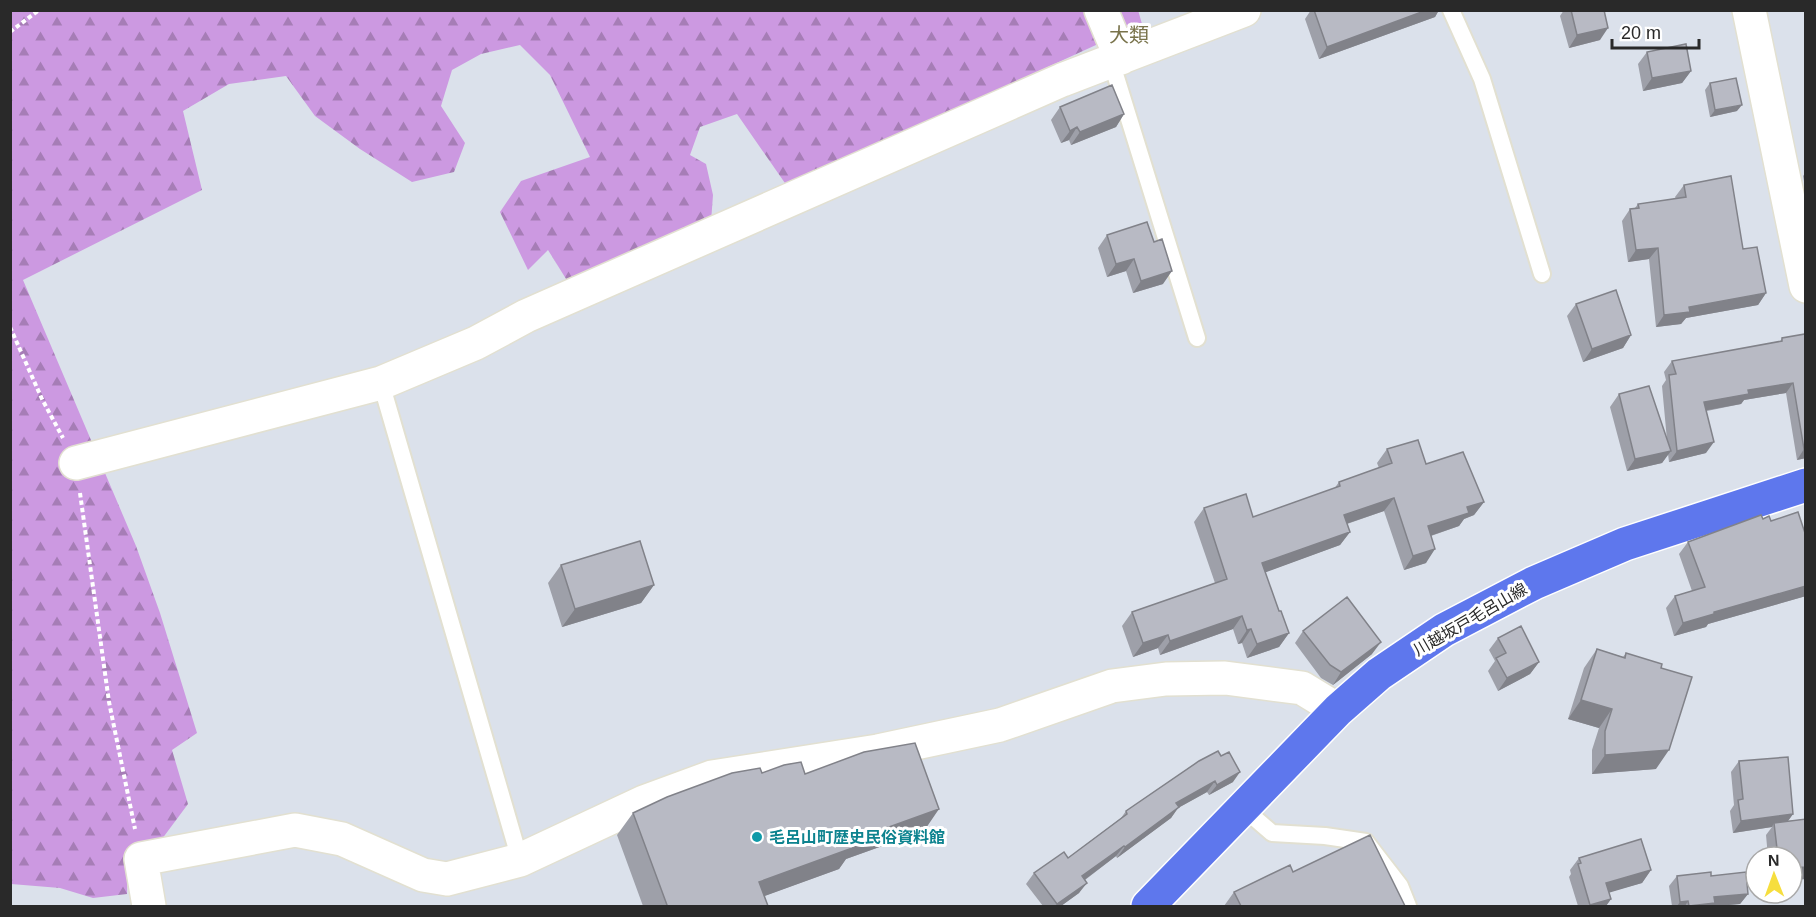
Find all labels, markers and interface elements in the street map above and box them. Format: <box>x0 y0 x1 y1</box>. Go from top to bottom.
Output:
scale bar <box>1612 12 1699 50</box>
text: 20 m <box>1621 23 1661 43</box>
district label: 大類 <box>1109 24 1149 46</box>
street label: 川越坂戸毛呂山線 <box>1411 580 1530 659</box>
place label: 毛呂山町歴史民俗資料館 <box>769 828 945 846</box>
marker: 毛呂山町歴史民俗資料館 <box>750 830 764 844</box>
north arrow <box>1744 845 1804 905</box>
text: N <box>1768 852 1780 869</box>

